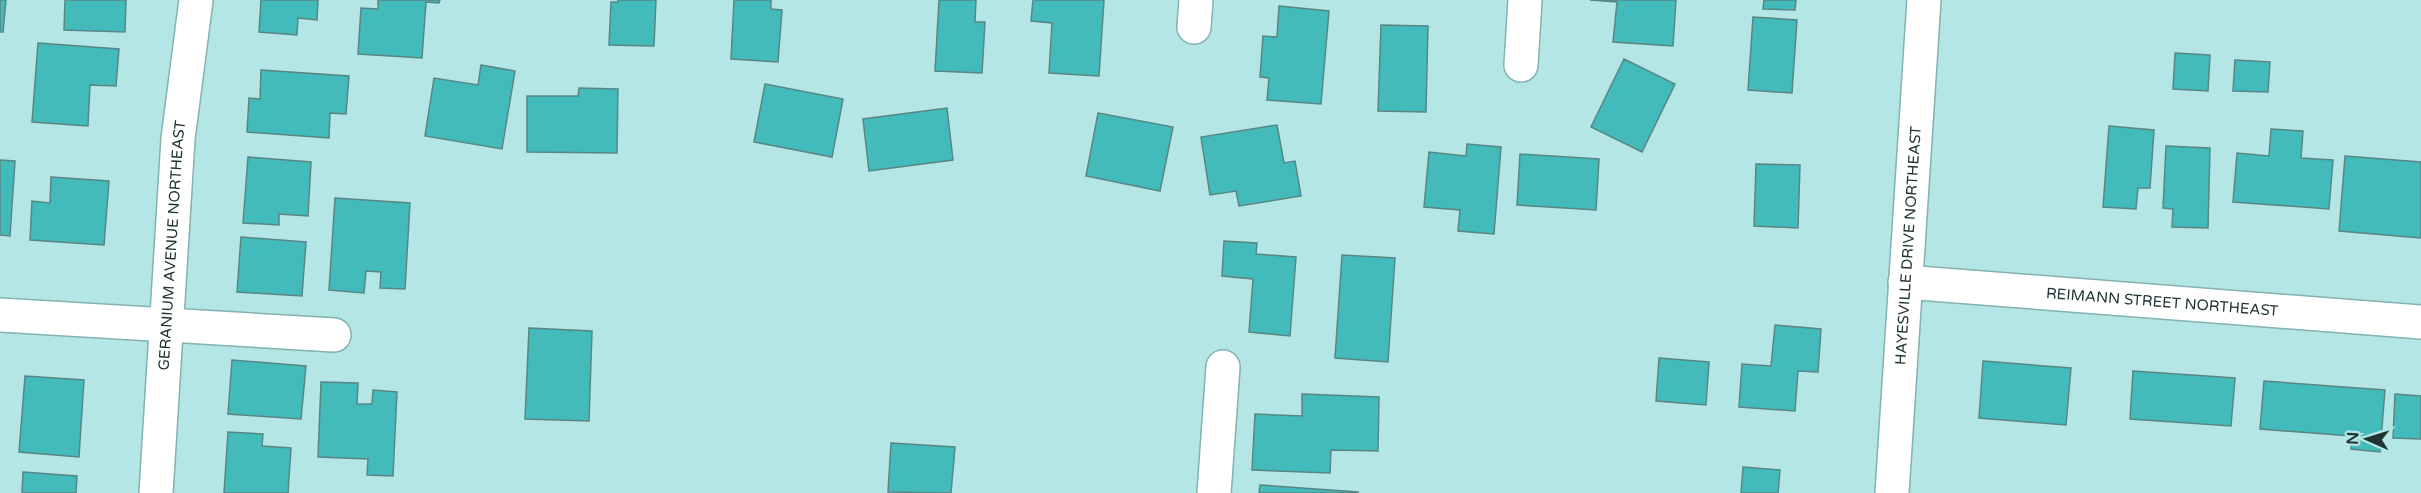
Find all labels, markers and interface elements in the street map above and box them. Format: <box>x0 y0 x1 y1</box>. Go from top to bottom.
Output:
street label: GERANIUM AVENUE NORTHEAST <box>155 119 189 371</box>
street label: HAYESVILLE DRIVE NORTHEAST <box>1891 125 1925 366</box>
street label: REIMANN STREET NORTHEAST <box>2045 284 2279 320</box>
north arrow <box>2337 409 2397 469</box>
text: N <box>2343 431 2363 445</box>

